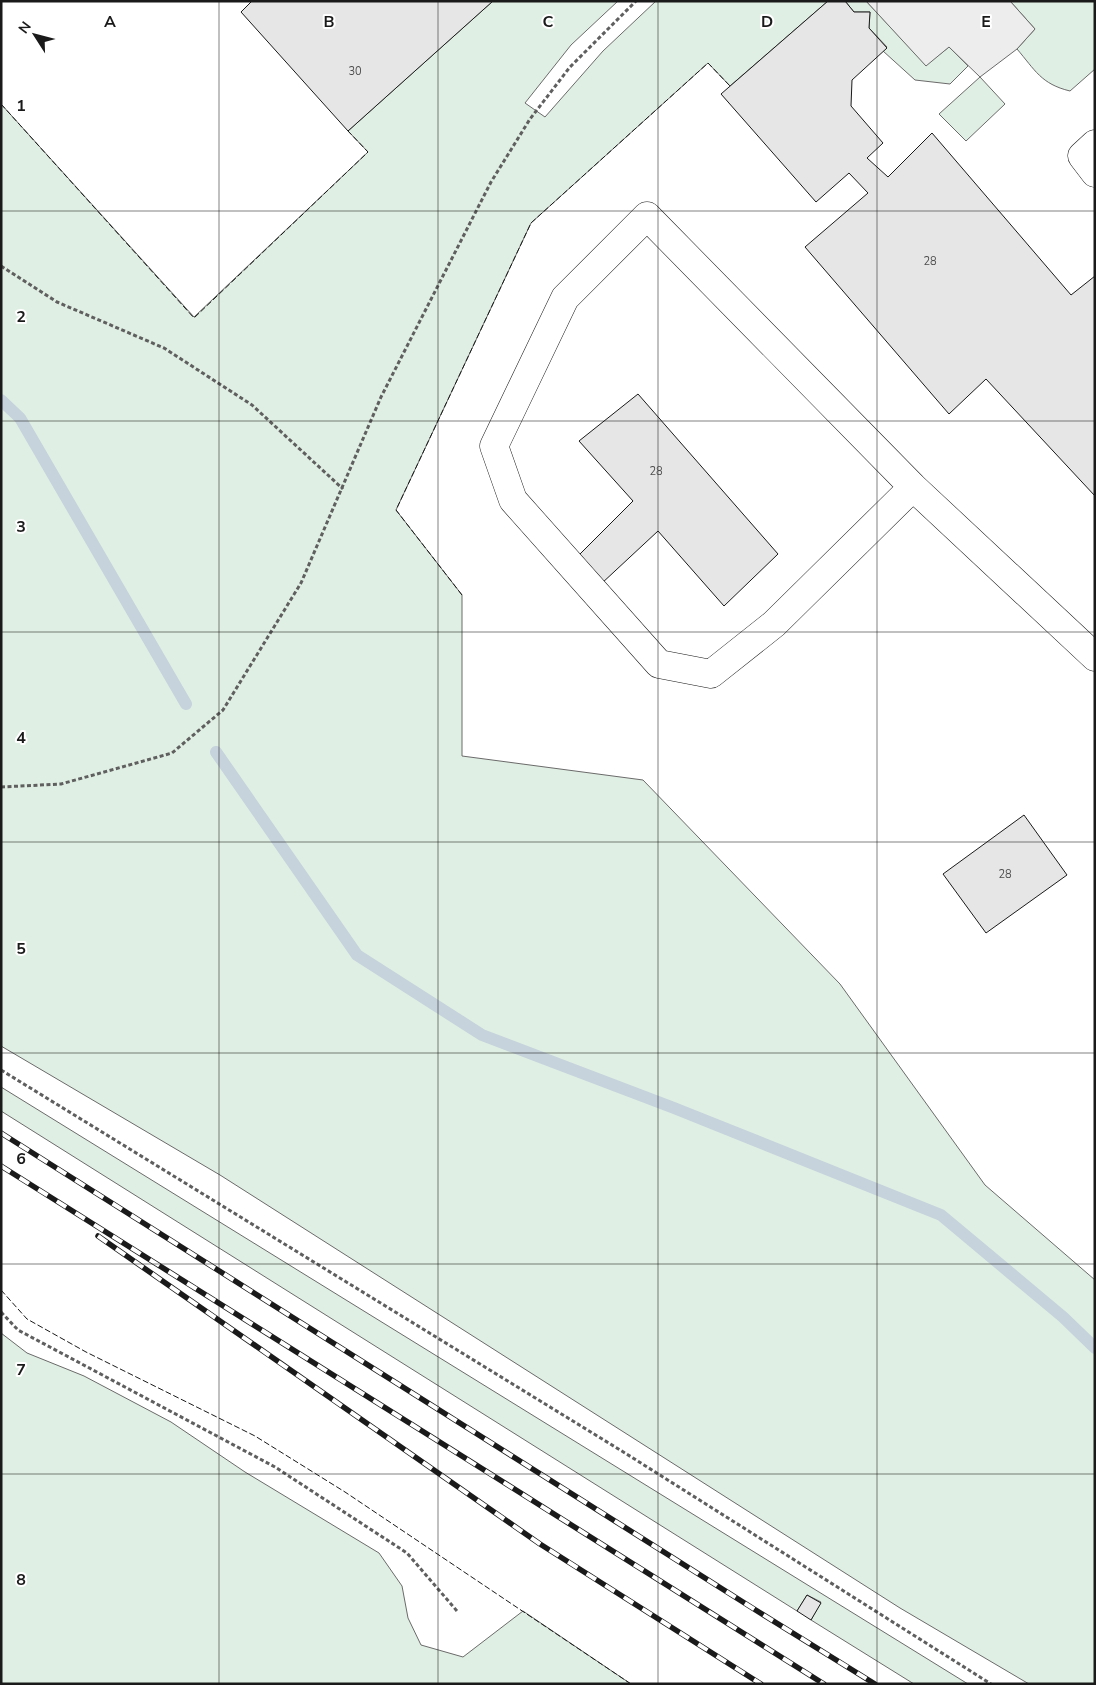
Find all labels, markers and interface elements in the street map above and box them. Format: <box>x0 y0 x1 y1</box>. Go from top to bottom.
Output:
north arrow <box>10 10 60 60</box>
text: A <box>104 11 116 33</box>
text: B <box>323 11 335 33</box>
text: C <box>543 11 554 33</box>
text: D <box>761 11 773 33</box>
text: E <box>981 11 991 33</box>
text: N <box>14 18 36 37</box>
house number: 30 <box>348 64 362 79</box>
text: 1 <box>16 95 26 117</box>
house number: 28 <box>923 254 937 269</box>
text: 2 <box>16 306 26 328</box>
house number: 28 <box>649 464 663 479</box>
text: 3 <box>16 516 26 538</box>
text: 4 <box>16 727 26 749</box>
house number: 28 <box>998 867 1012 882</box>
text: 5 <box>16 938 26 960</box>
text: 6 <box>16 1148 26 1170</box>
text: 7 <box>16 1359 26 1381</box>
text: 8 <box>16 1569 26 1591</box>

